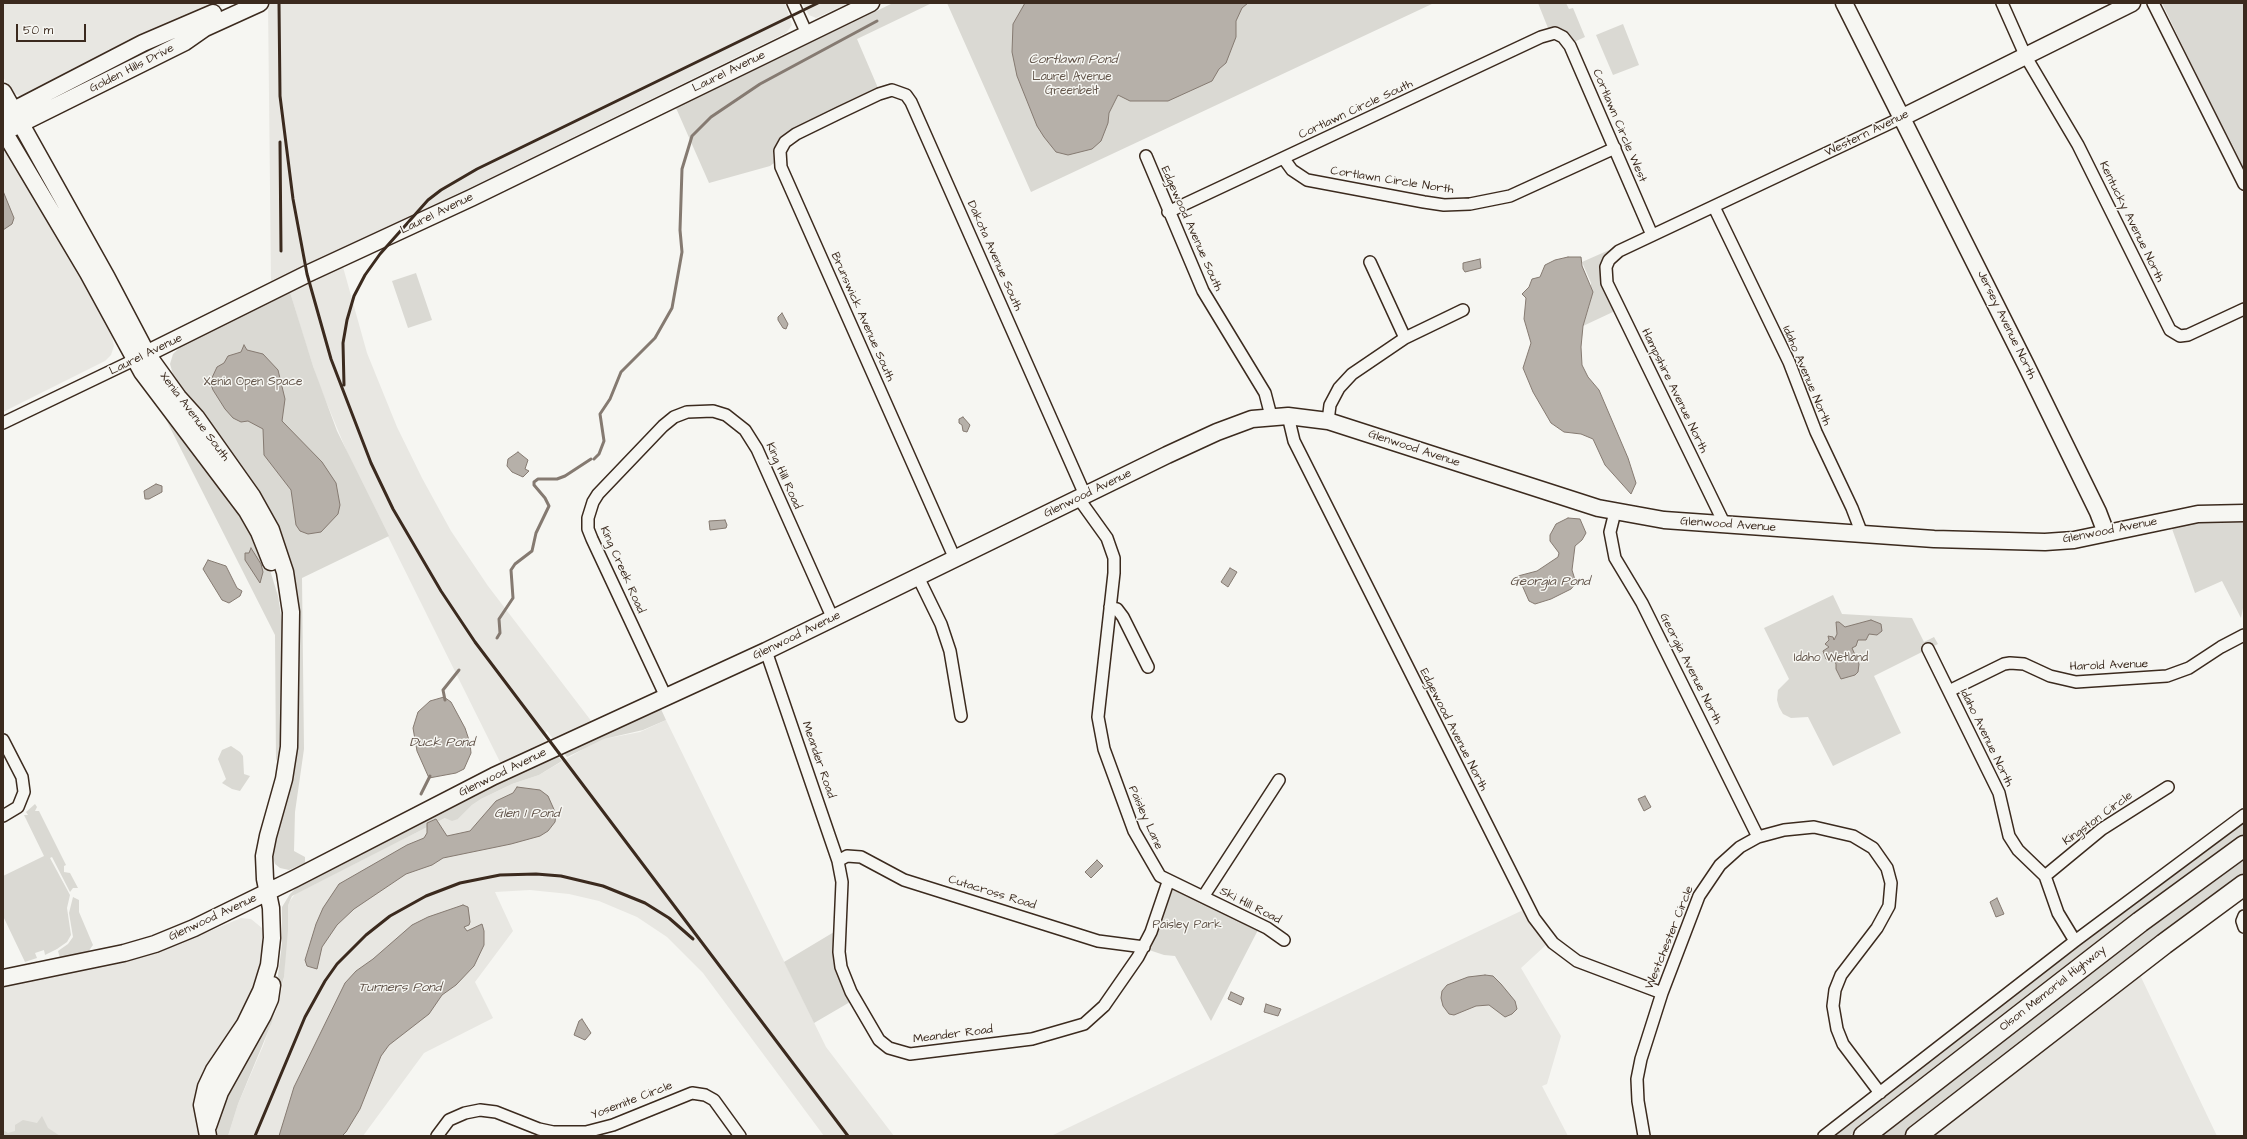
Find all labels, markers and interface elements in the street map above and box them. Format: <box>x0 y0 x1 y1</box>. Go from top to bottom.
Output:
scale bar <box>18 16 88 42</box>
text: 50 m <box>23 22 53 39</box>
street label: Golden Hills Drive <box>87 41 177 97</box>
street label: Laurel Avenue <box>690 48 768 96</box>
water label: Cortlawn Pond <box>1029 52 1117 68</box>
street label: Cortlawn Circle West <box>1589 67 1649 185</box>
park label: Laurel Avenue Greenbelt <box>1032 70 1112 98</box>
street label: Cortlawn Circle South <box>1297 77 1415 143</box>
street label: Western Avenue <box>1823 107 1911 161</box>
street label: Kentucky Avenue North <box>2095 159 2167 285</box>
street label: Edgewood Avenue South <box>1157 164 1225 294</box>
street label: Cortlawn Circle North <box>1329 164 1455 198</box>
street label: Laurel Avenue <box>398 190 476 238</box>
street label: Dakota Avenue South <box>963 199 1025 313</box>
street label: Brunswick Avenue South <box>827 250 897 384</box>
street label: Jersey Avenue North <box>1973 268 2039 382</box>
street label: Idaho Avenue North <box>1778 324 1834 428</box>
street label: Hampshire Avenue North <box>1638 326 1710 456</box>
street label: Laurel Avenue <box>107 331 185 379</box>
street label: Xenia Avenue South <box>156 370 232 464</box>
park label: Xenia Open Space <box>203 375 303 389</box>
street label: Glenwood Avenue <box>1366 427 1462 471</box>
street label: King Hill Road <box>762 441 804 511</box>
street label: Glenwood Avenue <box>1042 467 1134 521</box>
street label: Glenwood Avenue <box>1680 514 1776 536</box>
street label: Glenwood Avenue <box>2062 515 2158 547</box>
street label: King Creek Road <box>596 524 648 616</box>
water label: Georgia Pond <box>1510 574 1590 590</box>
street label: Glenwood Avenue <box>751 609 843 663</box>
street label: Georgia Avenue North <box>1656 611 1724 727</box>
park label: Idaho Wetland <box>1794 651 1868 665</box>
street label: Harold Avenue <box>2069 657 2149 675</box>
street label: Edgewood Avenue North <box>1416 666 1490 794</box>
street label: Idaho Avenue North <box>1956 687 2016 789</box>
street label: Meander Road <box>798 720 838 800</box>
water label: Duck Pond <box>409 735 475 751</box>
street label: Glenwood Avenue <box>457 746 549 800</box>
street label: Paisley Lane <box>1125 784 1165 852</box>
street label: Kingston Circle <box>2060 789 2136 849</box>
water label: Glen 1 Pond <box>494 806 560 822</box>
street label: Cutacross Road <box>946 873 1038 913</box>
street label: Ski Hill Road <box>1217 884 1283 928</box>
street label: Westchester Circle <box>1643 884 1697 992</box>
street label: Glenwood Avenue <box>167 891 259 945</box>
park label: Paisley Park <box>1152 918 1222 932</box>
street label: Olson Memorial Highway <box>1997 943 2109 1035</box>
water label: Turners Pond <box>358 980 442 996</box>
street label: Meander Road <box>912 1023 994 1047</box>
street label: Yosemite Circle <box>589 1079 675 1123</box>

